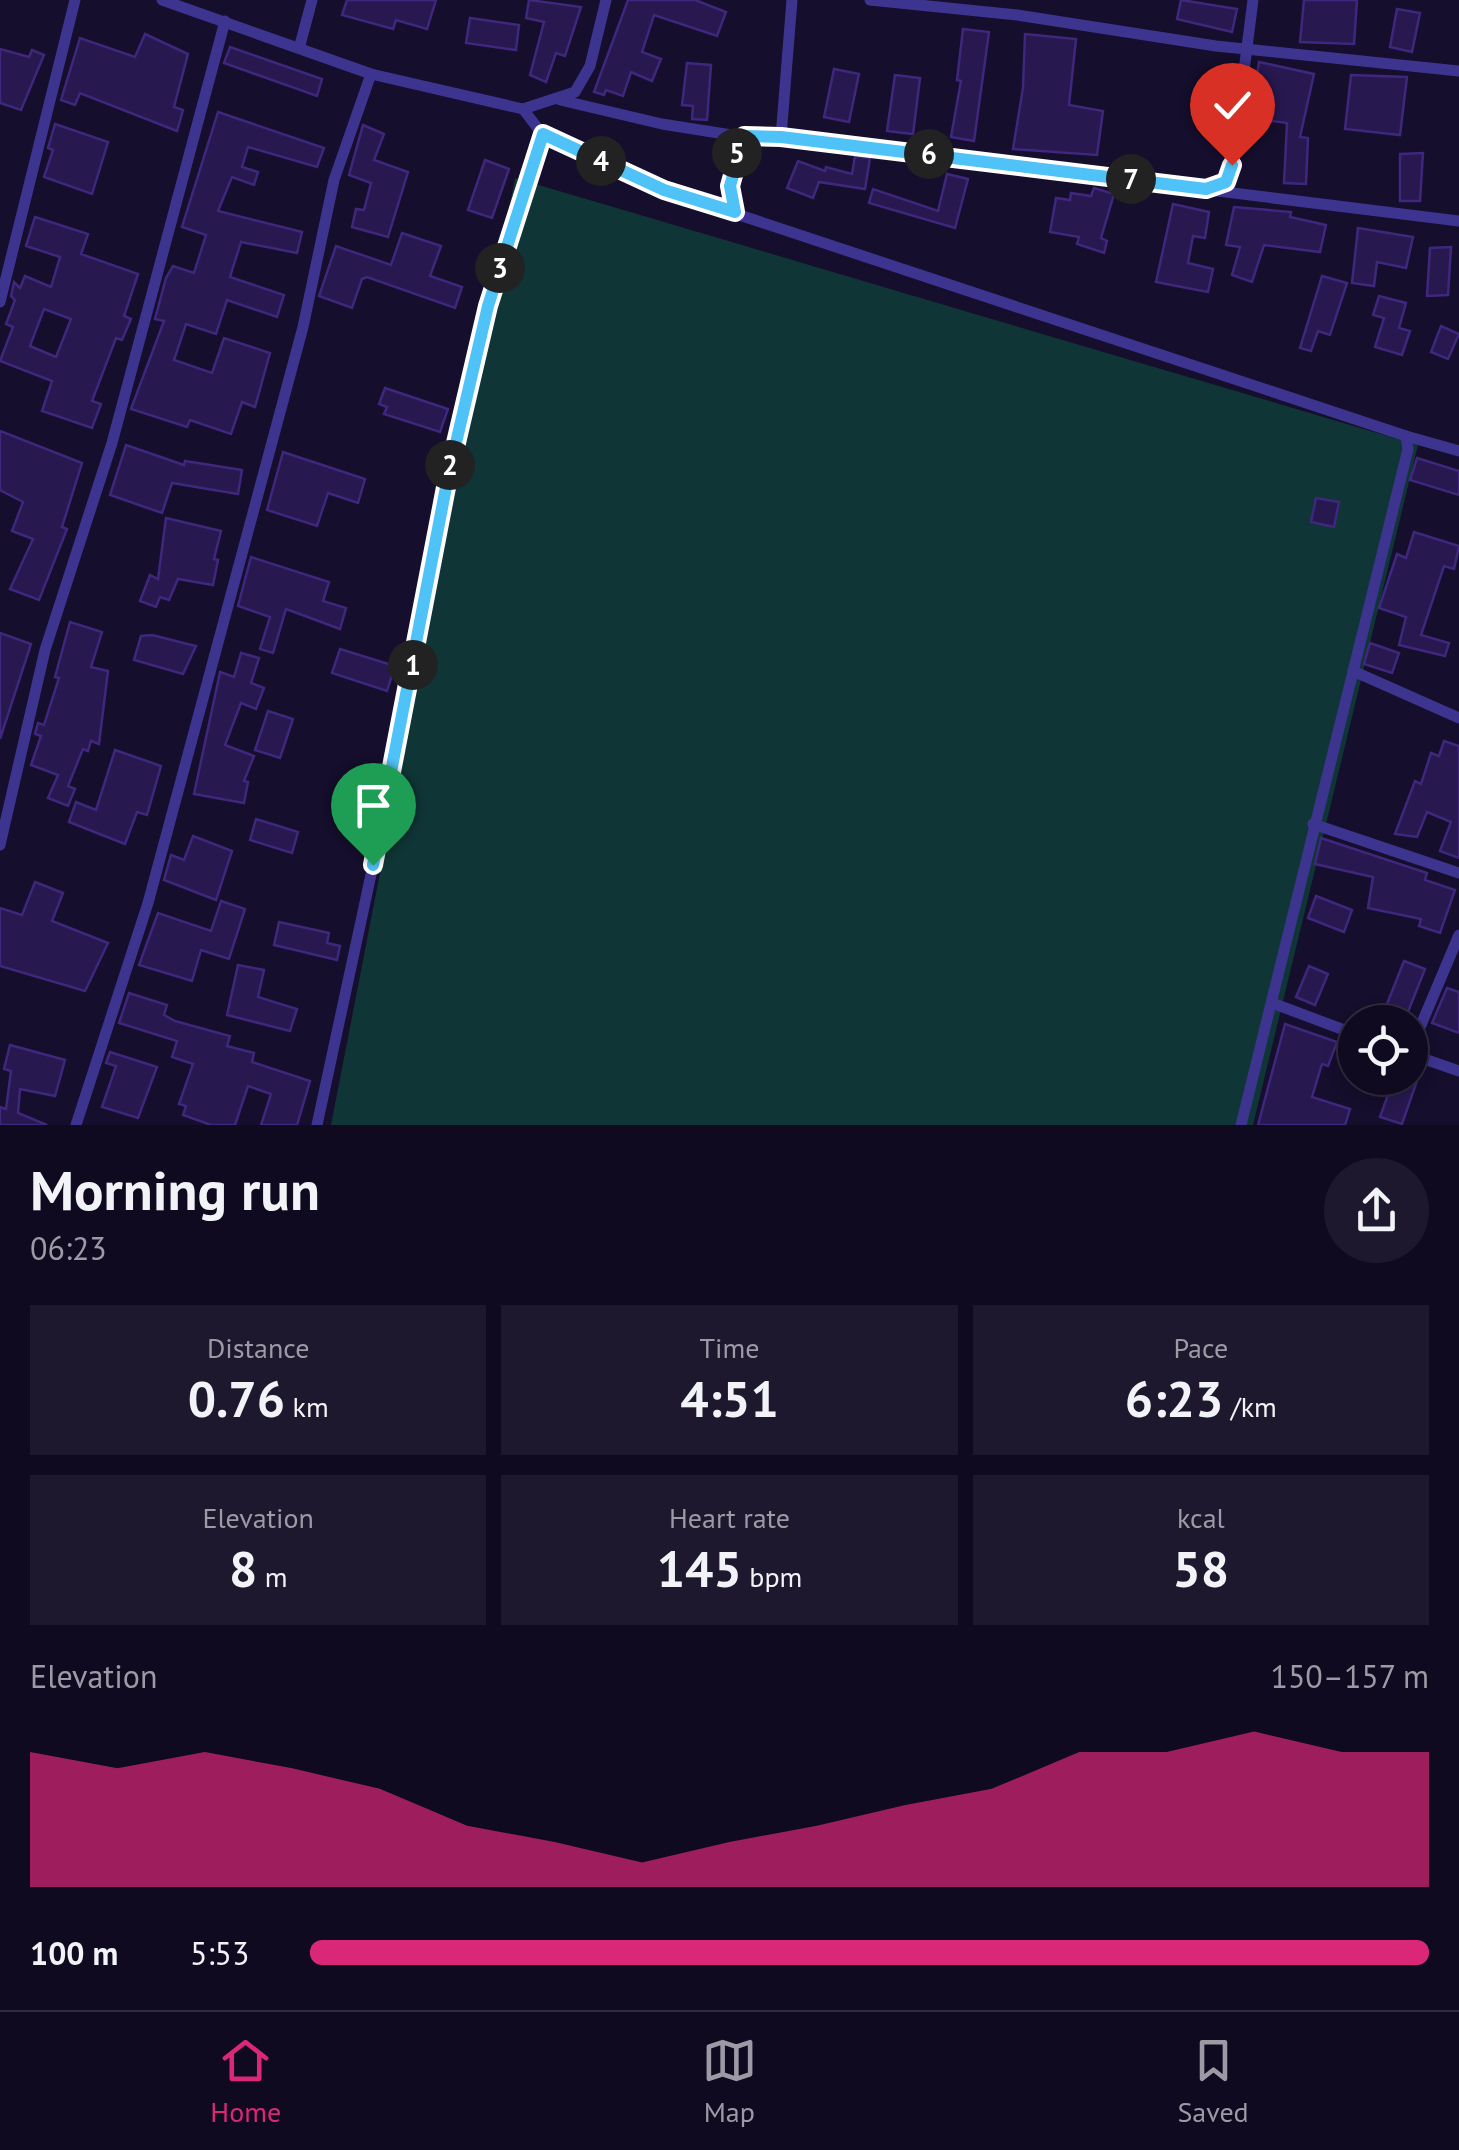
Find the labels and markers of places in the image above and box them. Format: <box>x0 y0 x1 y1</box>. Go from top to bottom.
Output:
pin <box>1190 63 1275 166</box>
pin: 5 <box>712 128 762 178</box>
pin: 6 <box>904 129 954 179</box>
pin: 4 <box>576 136 626 186</box>
pin: 7 <box>1106 154 1156 204</box>
pin: 3 <box>475 243 525 293</box>
pin: 2 <box>425 440 475 490</box>
pin: 1 <box>388 640 438 690</box>
pin <box>331 763 416 866</box>

